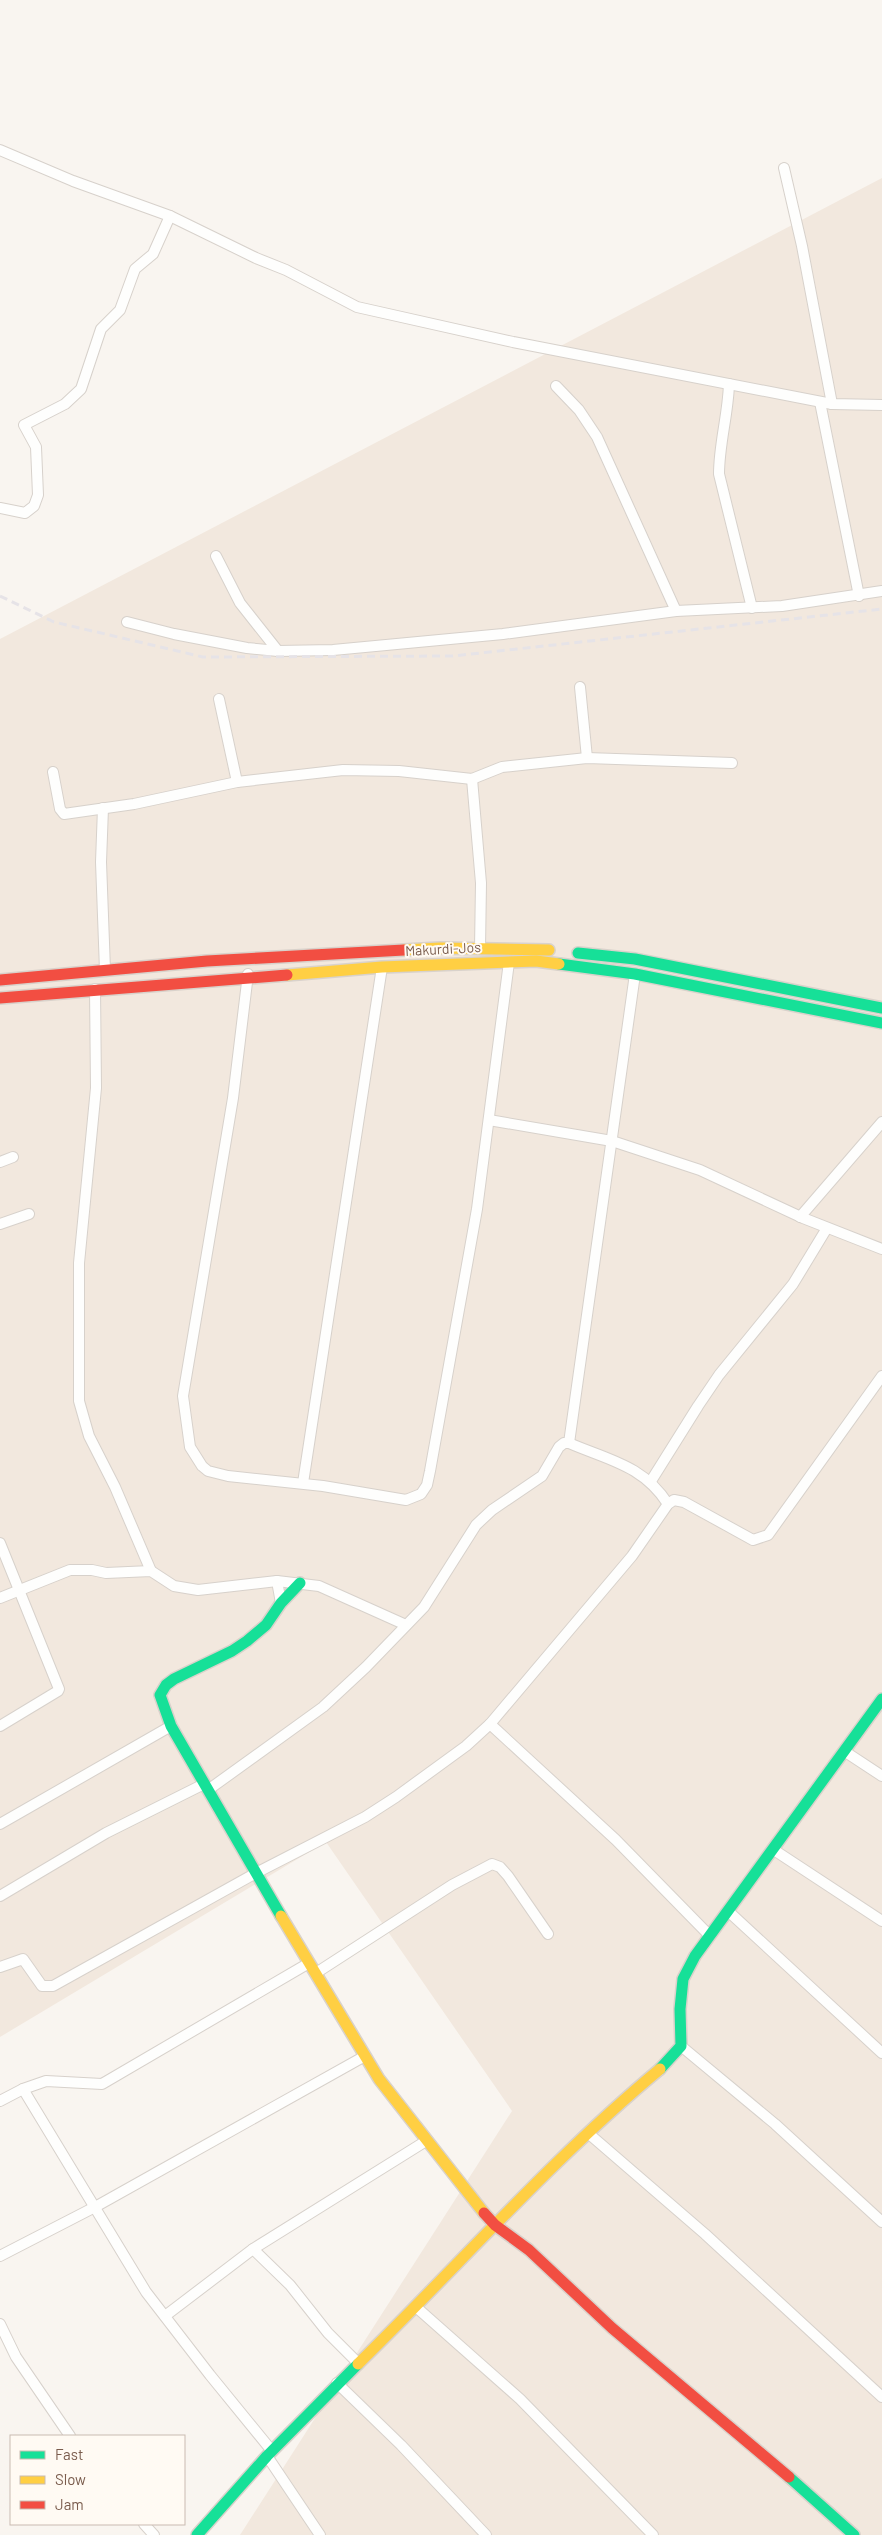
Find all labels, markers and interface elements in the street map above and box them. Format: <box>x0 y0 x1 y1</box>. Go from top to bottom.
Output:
street label: Makurdi-Jos <box>405 938 482 959</box>
legend <box>10 2435 185 2525</box>
text: Fast <box>55 2445 83 2463</box>
text: Slow <box>55 2470 86 2488</box>
text: Jam <box>55 2495 84 2513</box>

